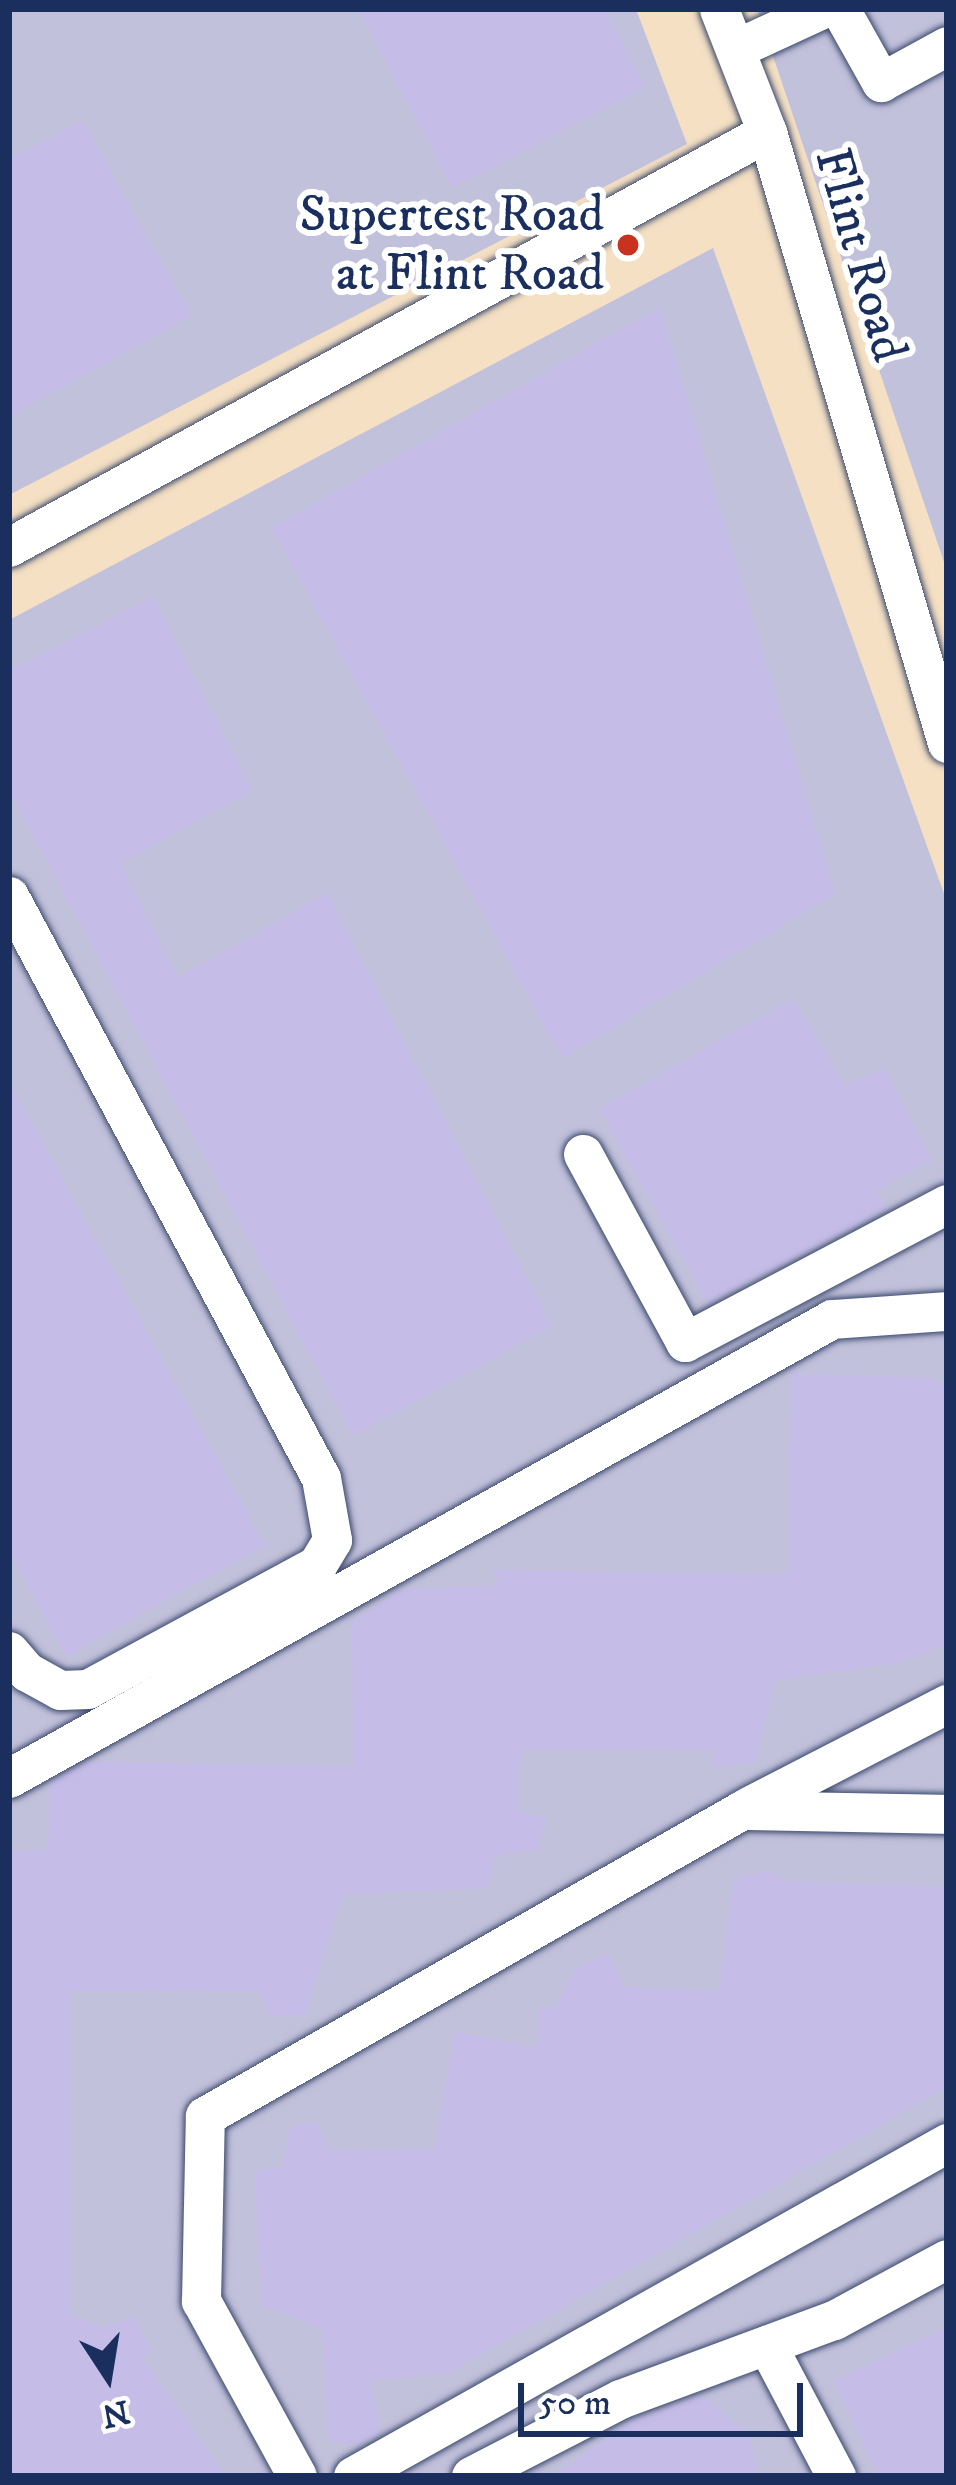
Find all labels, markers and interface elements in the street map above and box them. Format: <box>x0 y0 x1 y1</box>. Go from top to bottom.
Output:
street label: Flint Road <box>800 141 920 369</box>
place label: Supertest Road at Flint Road <box>300 185 604 305</box>
marker: Supertest Road at Flint Road <box>615 232 641 258</box>
north arrow <box>48 2317 168 2437</box>
scale bar <box>524 2359 809 2433</box>
text: 50 m <box>539 2381 611 2426</box>
text: N <box>98 2390 133 2436</box>

